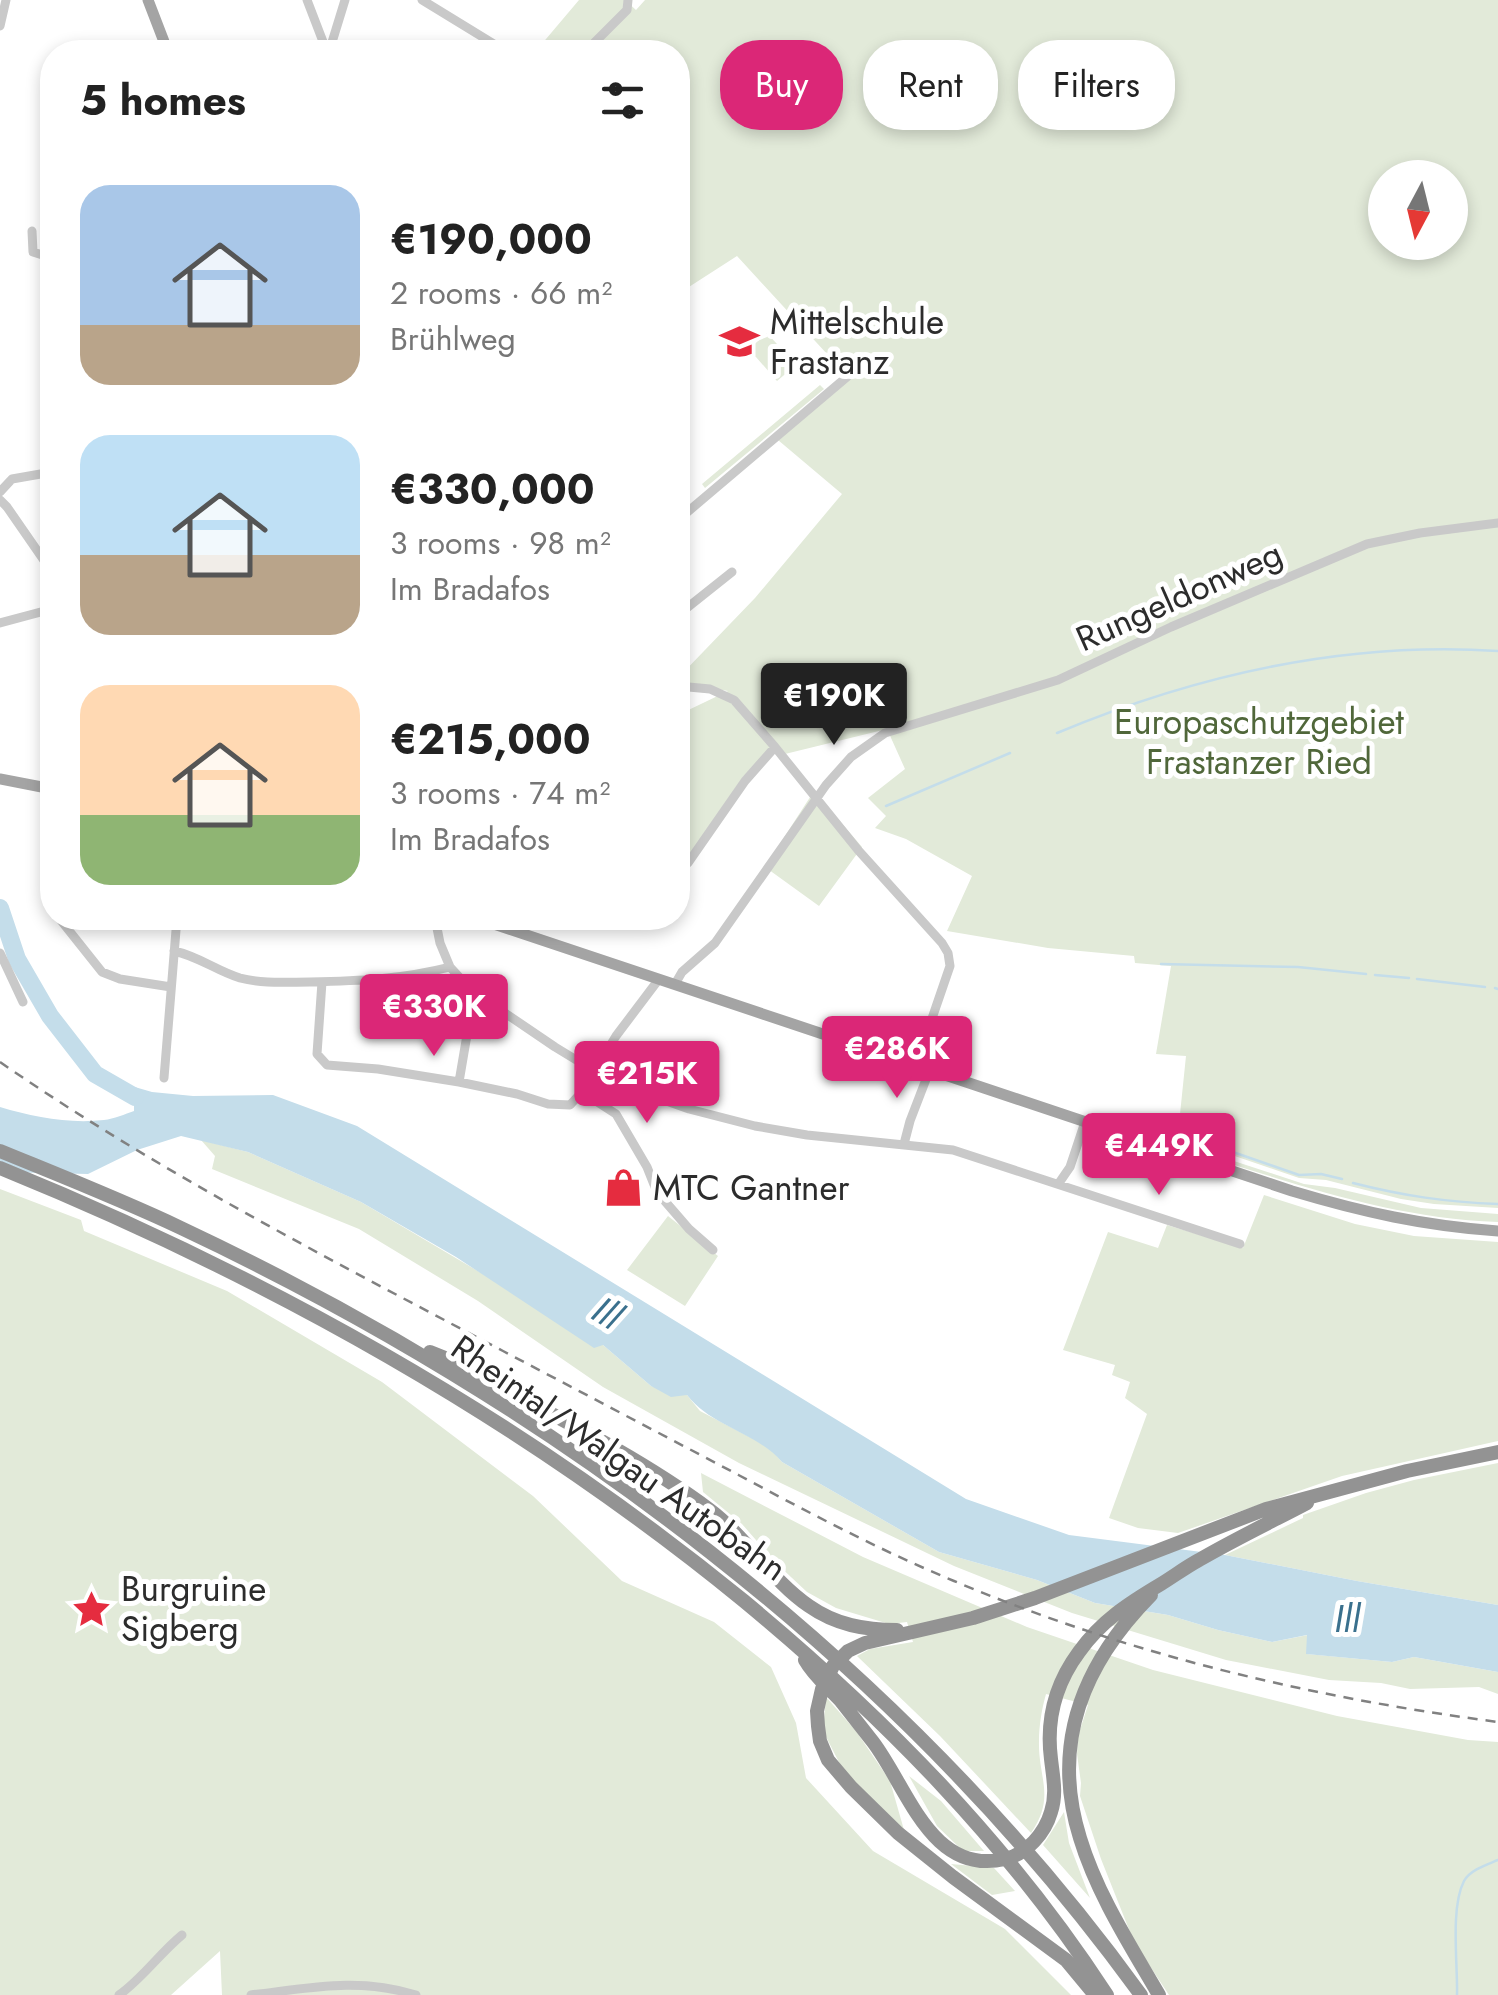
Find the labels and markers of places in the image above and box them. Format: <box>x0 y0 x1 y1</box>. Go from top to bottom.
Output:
place label: Mittelschule Frastanz <box>770 297 944 387</box>
school or university icon: Mittelschule Frastanz <box>719 321 761 363</box>
pin: €190K <box>764 663 904 748</box>
pin: €330K <box>364 974 504 1059</box>
pin: €286K <box>827 1016 967 1101</box>
pin: €215K <box>577 1041 717 1126</box>
pin: €449K <box>1089 1113 1229 1198</box>
place label: MTC Gantner <box>653 1163 850 1213</box>
shop icon: MTC Gantner <box>602 1167 644 1209</box>
place label: Burgruine Sigberg <box>121 1564 266 1654</box>
place icon: Burgruine Sigberg <box>70 1588 112 1630</box>

